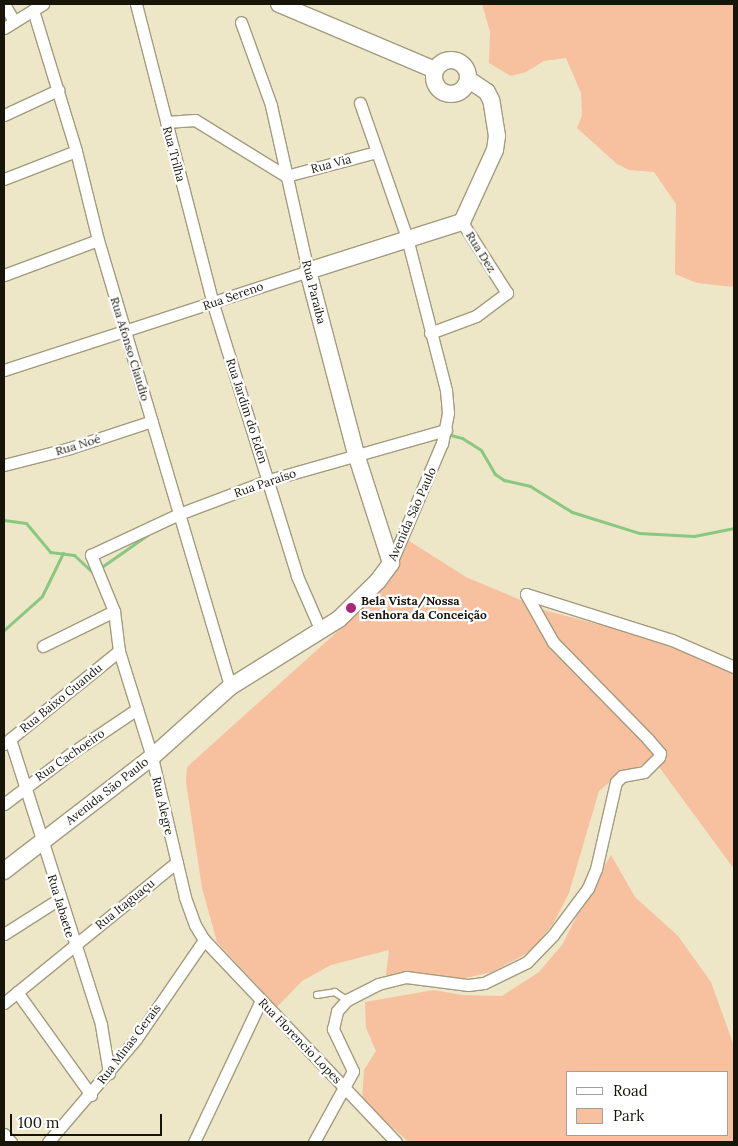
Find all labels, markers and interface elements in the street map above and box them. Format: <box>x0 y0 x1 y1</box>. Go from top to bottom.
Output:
street label: Rua Trilha <box>160 125 188 183</box>
street label: Rua Via <box>309 152 353 176</box>
street label: Rua Dez <box>463 229 499 275</box>
street label: Rua Paraíba <box>299 259 329 325</box>
street label: Rua Sereno <box>201 279 265 313</box>
street label: Rua Afonso Claudio <box>107 295 153 403</box>
street label: Rua Jardim do Eden <box>223 357 271 465</box>
street label: Rua Noé <box>54 431 102 459</box>
street label: Avenida São Paulo <box>385 465 439 563</box>
street label: Rua Paraíso <box>232 466 298 500</box>
place label: Bela Vista/Nossa Senhora da Conceição <box>361 594 487 622</box>
marker: Bela Vista/Nossa Senhora da Conceição <box>345 602 357 614</box>
street label: Rua Baixo Guandu <box>17 660 105 736</box>
street label: Rua Cachoeiro <box>33 726 107 784</box>
street label: Avenida São Paulo <box>63 754 151 828</box>
street label: Rua Alegre <box>149 775 177 837</box>
street label: Rua Jabaete <box>45 873 77 939</box>
street label: Rua Itaguaçu <box>92 876 158 932</box>
street label: Rua Florencio Lopes <box>256 995 344 1087</box>
street label: Rua Minas Gerais <box>94 1001 164 1087</box>
legend <box>566 1071 728 1136</box>
text: Road <box>613 1081 648 1100</box>
scale bar <box>12 1104 165 1136</box>
text: Park <box>613 1106 644 1125</box>
text: 100 m <box>18 1113 59 1132</box>

